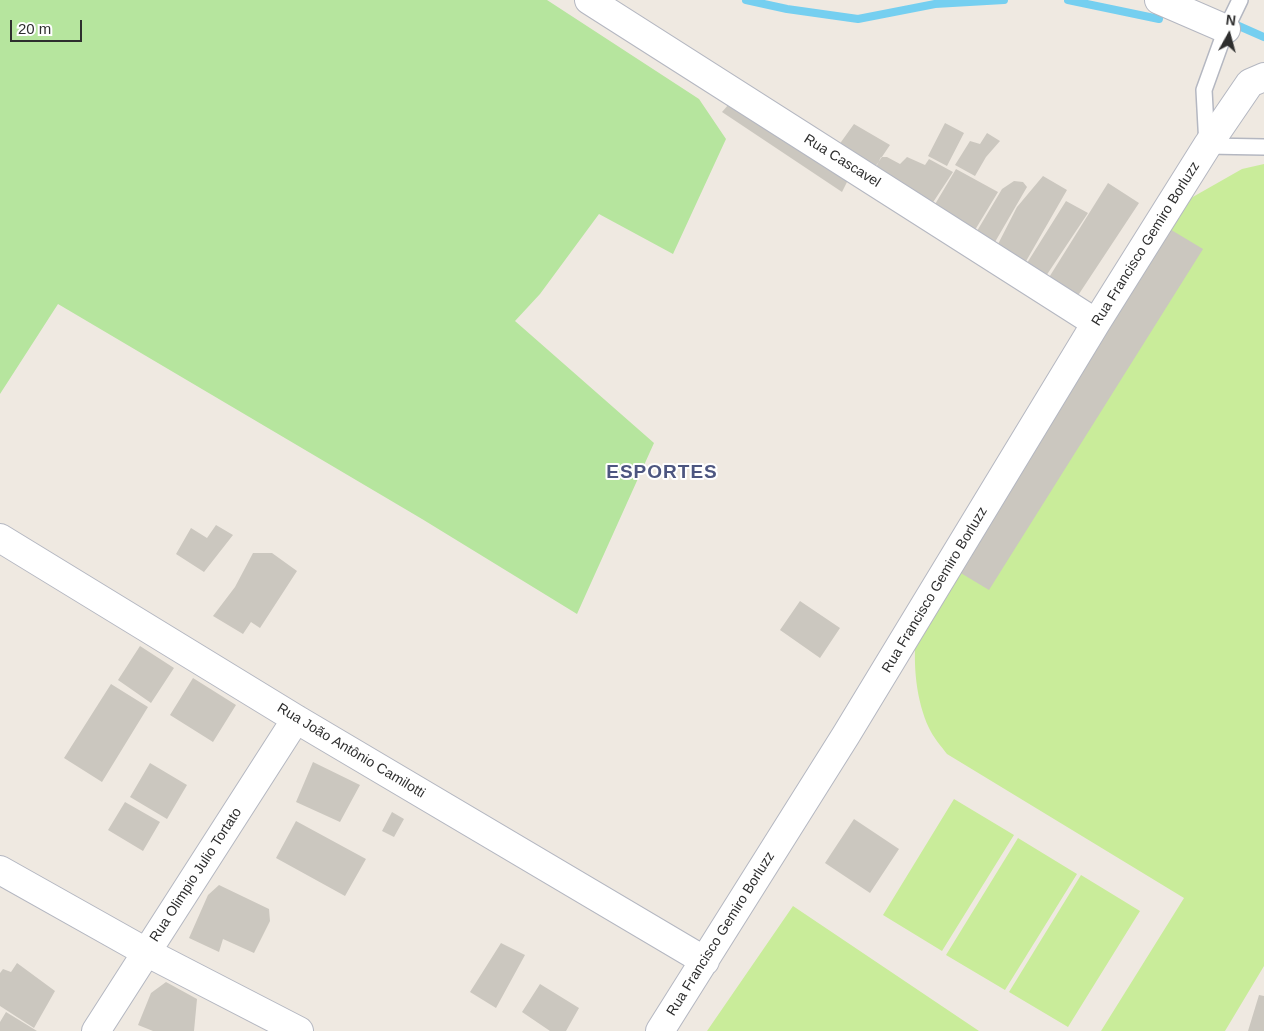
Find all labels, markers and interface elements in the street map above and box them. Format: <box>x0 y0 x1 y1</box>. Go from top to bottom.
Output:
scale bar <box>12 10 85 42</box>
north arrow <box>1204 10 1254 60</box>
text: N <box>1225 12 1237 29</box>
text: 20 m <box>18 20 51 37</box>
street label: Rua Cascavel <box>801 131 883 191</box>
street label: Rua Francisco Gemiro Borluzz <box>1088 159 1204 329</box>
district label: ESPORTES <box>605 462 719 484</box>
street label: Rua Francisco Gemiro Borluzz <box>879 504 991 676</box>
street label: Rua João Antônio Camilotti <box>274 700 428 802</box>
street label: Rua Olimpio Julio Tortato <box>146 805 246 945</box>
street label: Rua Francisco Gemiro Borluzz <box>663 849 779 1019</box>

